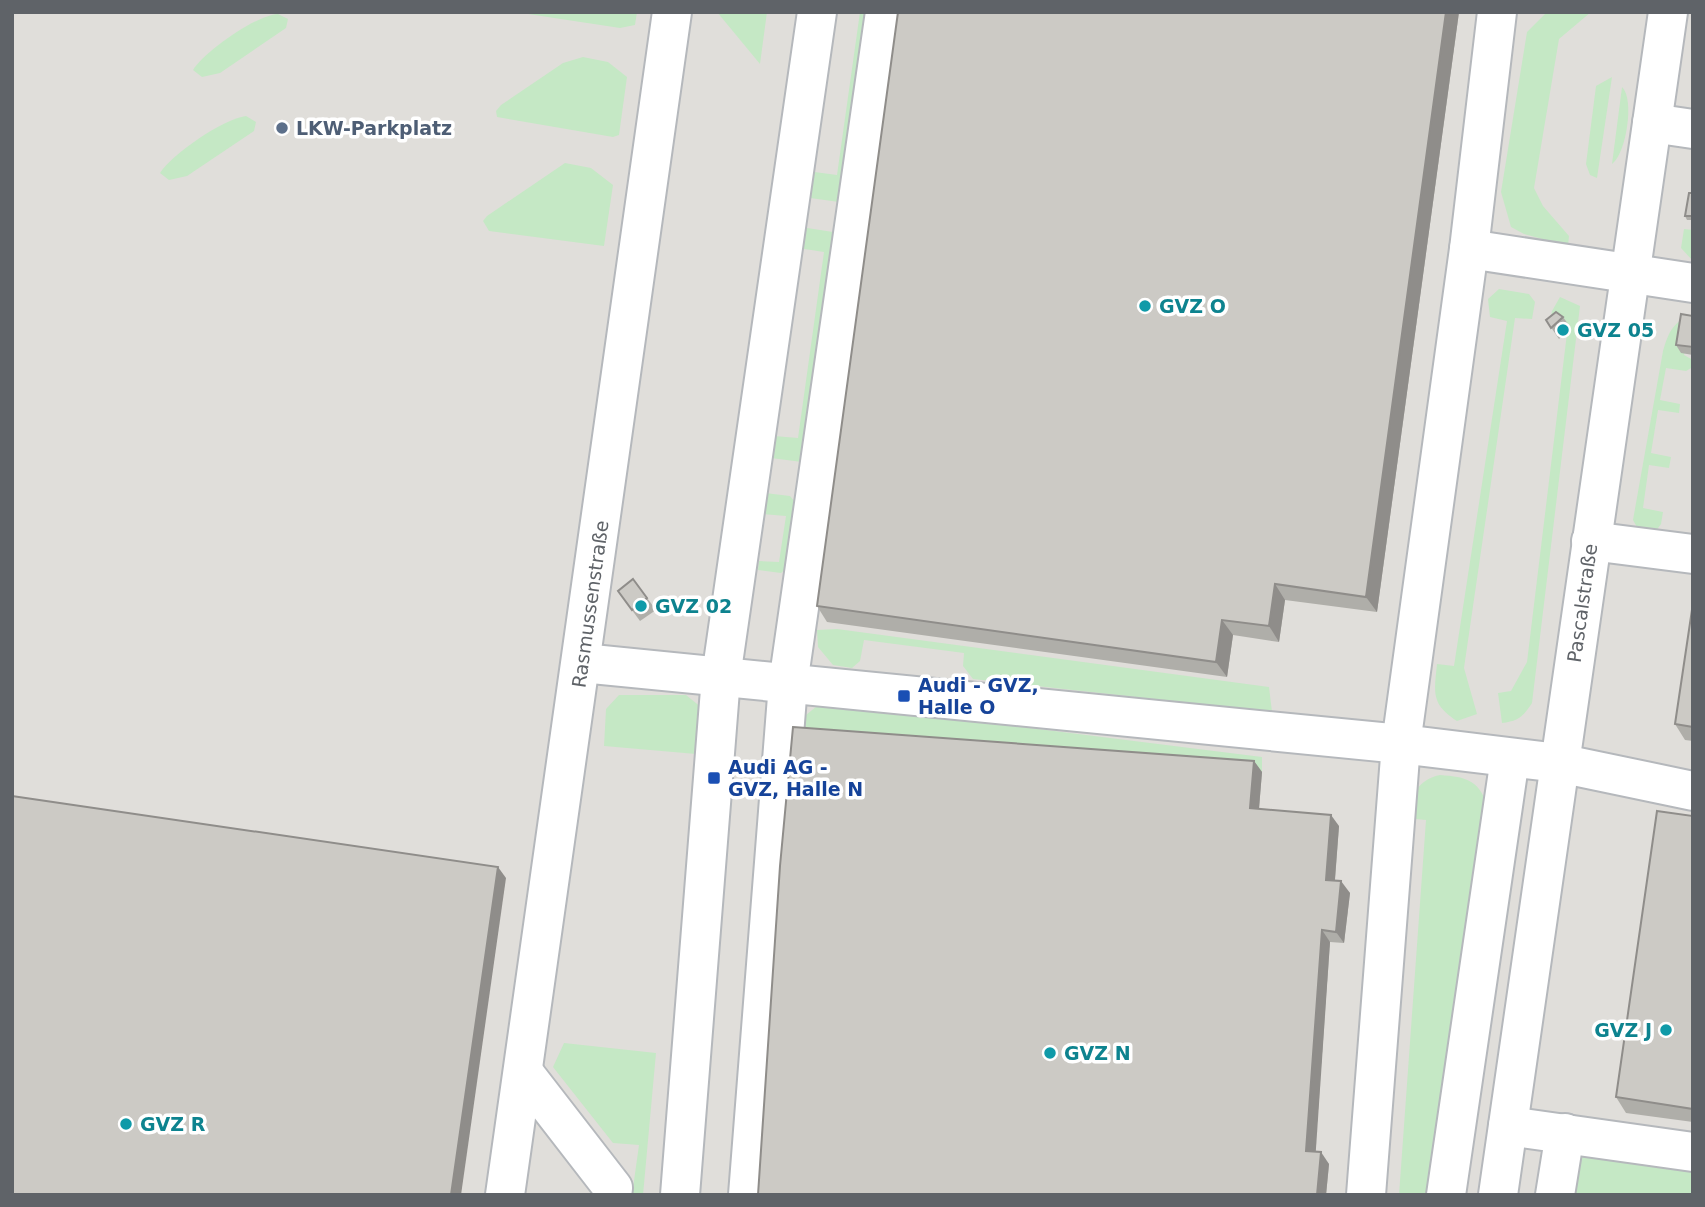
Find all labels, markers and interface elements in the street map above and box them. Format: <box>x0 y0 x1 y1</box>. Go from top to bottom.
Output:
place label: LKW-Parkplatz <box>296 117 452 139</box>
marker: LKW-Parkplatz <box>274 120 290 136</box>
place label: GVZ O <box>1159 295 1226 317</box>
marker: GVZ O <box>1137 298 1153 314</box>
place label: GVZ 05 <box>1577 319 1654 341</box>
marker: GVZ 05 <box>1555 322 1571 338</box>
street label: Rasmussenstraße <box>567 519 613 689</box>
street label: Pascalstraße <box>1563 542 1601 664</box>
place label: GVZ 02 <box>655 595 732 617</box>
marker: GVZ 02 <box>633 598 649 614</box>
place label: Audi - GVZ, Halle O <box>918 674 1039 718</box>
marker: Audi - GVZ, Halle O <box>896 688 912 704</box>
place label: Audi AG - GVZ, Halle N <box>728 756 863 800</box>
marker: Audi AG - GVZ, Halle N <box>706 770 722 786</box>
place label: GVZ J <box>1594 1019 1652 1041</box>
marker: GVZ J <box>1658 1022 1674 1038</box>
place label: GVZ N <box>1064 1042 1131 1064</box>
marker: GVZ N <box>1042 1045 1058 1061</box>
place label: GVZ R <box>140 1113 206 1135</box>
marker: GVZ R <box>118 1116 134 1132</box>

